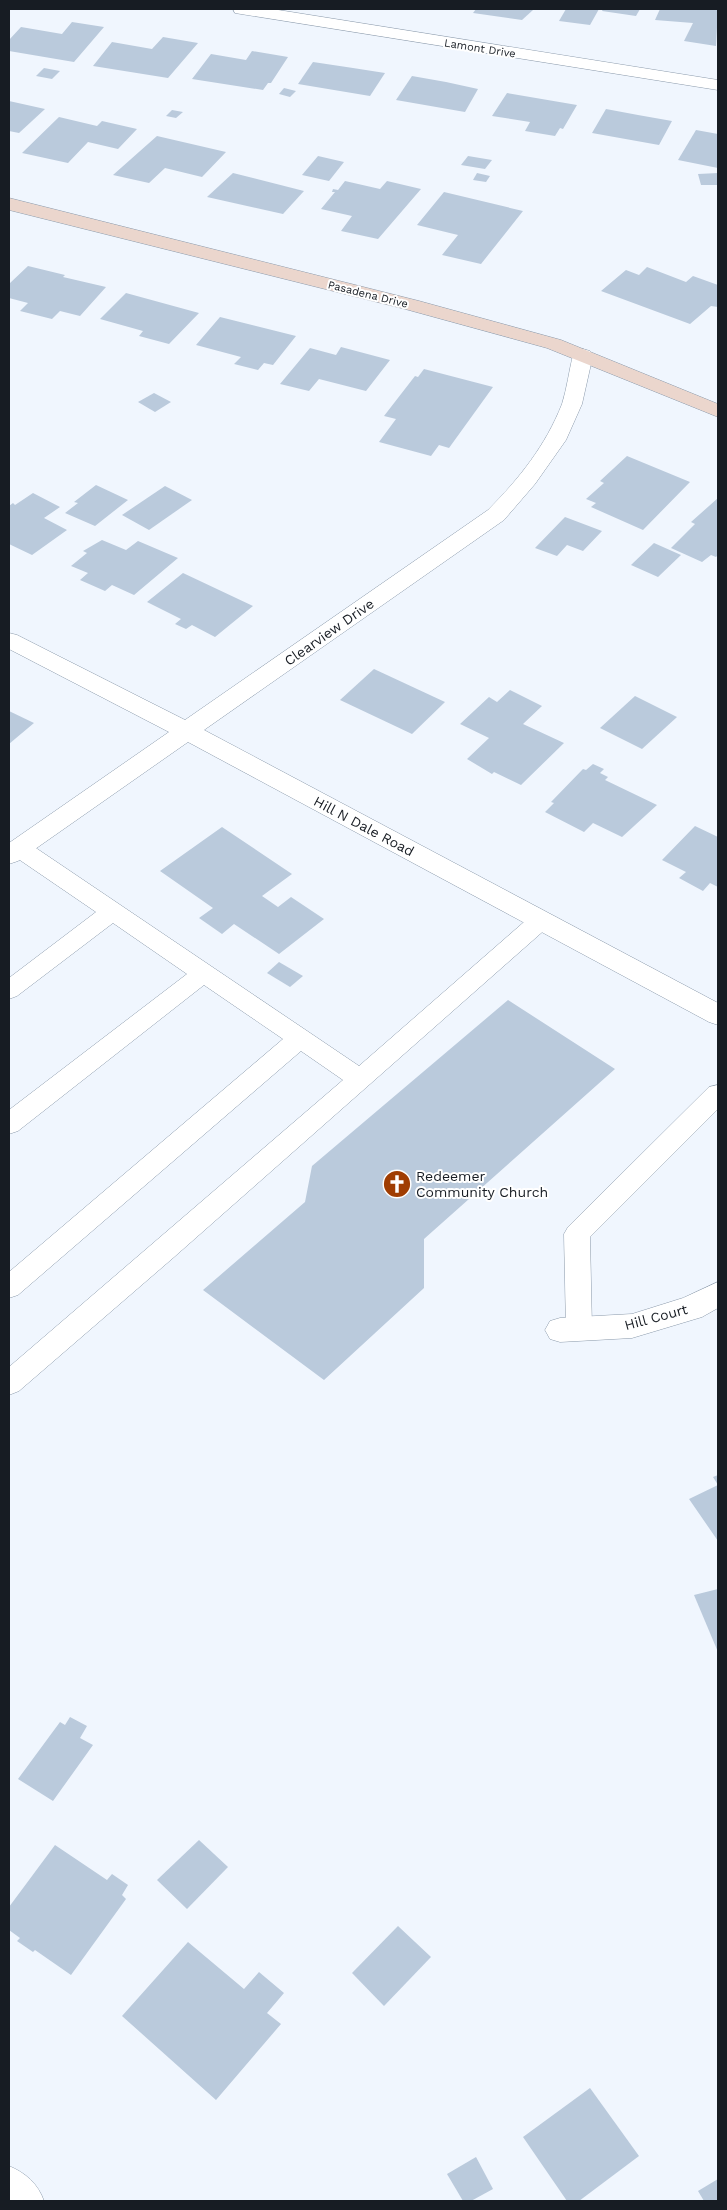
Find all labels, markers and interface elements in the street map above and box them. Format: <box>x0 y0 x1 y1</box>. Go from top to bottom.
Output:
street label: Lamont Drive <box>443 36 517 61</box>
street label: Pasadena Drive <box>326 278 409 311</box>
street label: Clearview Drive <box>281 595 377 669</box>
street label: Hill N Dale Road <box>311 793 417 859</box>
place label: Redeemer Community Church <box>416 1168 548 1200</box>
church icon: Redeemer Community Church <box>382 1169 412 1199</box>
street label: Hill Court <box>623 1301 689 1333</box>

